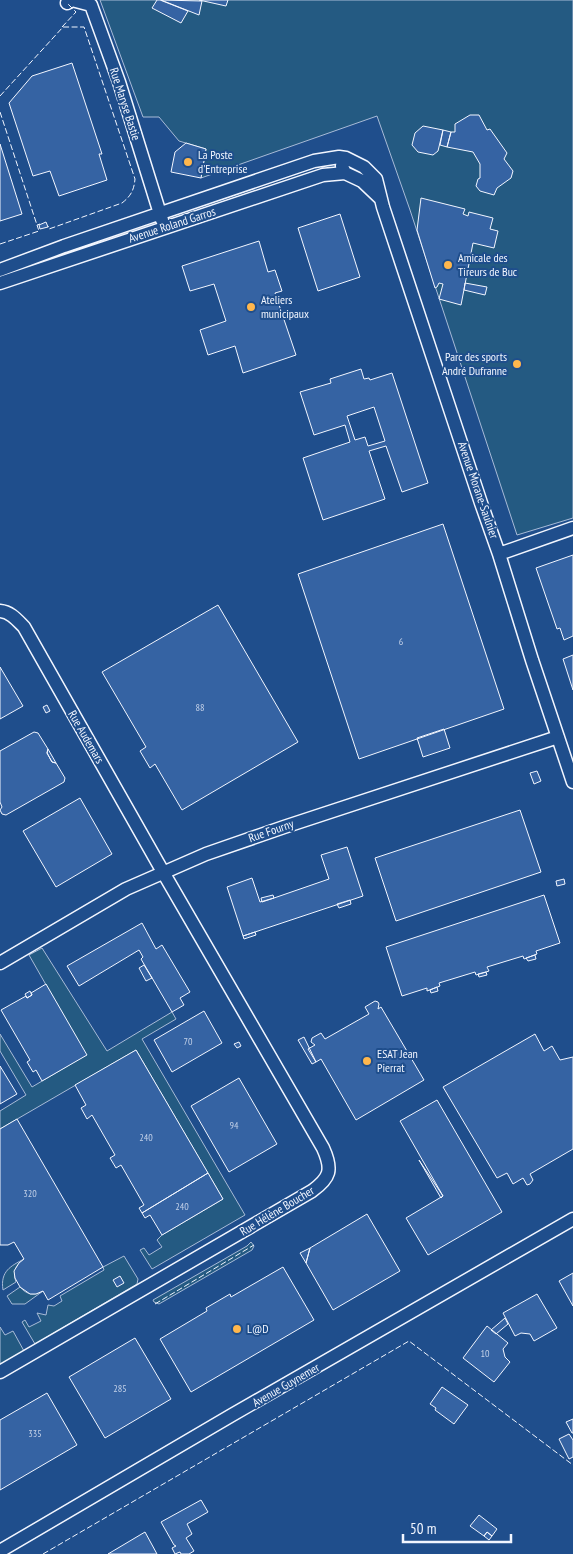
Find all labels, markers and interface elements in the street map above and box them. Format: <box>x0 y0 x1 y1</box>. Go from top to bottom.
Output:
street label: Rue Maryse Bastie <box>107 66 144 142</box>
place label: La Poste d'Entreprise <box>198 147 247 176</box>
marker: La Poste d'Entreprise <box>182 156 194 168</box>
street label: Avenue Roland Garros <box>126 203 217 246</box>
place label: Amicale des Tireurs de Buc <box>458 250 518 279</box>
marker: Amicale des Tireurs de Buc <box>442 259 454 271</box>
place label: Ateliers municipaux <box>261 292 309 321</box>
marker: Ateliers municipaux <box>245 301 257 313</box>
place label: Parc des sports André Dufranne <box>442 349 507 378</box>
marker: Parc des sports André Dufranne <box>511 358 523 370</box>
street label: Avenue Morane-Saulnier <box>455 439 502 541</box>
house number: 6 <box>399 635 404 648</box>
house number: 88 <box>196 701 205 714</box>
street label: Rue Audemars <box>65 707 108 766</box>
street label: Rue Fourny <box>246 816 296 845</box>
house number: 70 <box>184 1035 193 1048</box>
place label: ESAT Jean Pierrat <box>377 1046 418 1075</box>
marker: ESAT Jean Pierrat <box>361 1055 373 1067</box>
house number: 94 <box>230 1119 239 1132</box>
house number: 240 <box>139 1131 153 1144</box>
street label: Rue Hélène Boucher <box>237 1182 317 1239</box>
house number: 320 <box>23 1187 37 1200</box>
house number: 240 <box>175 1200 189 1213</box>
place label: L@D <box>247 1321 269 1336</box>
marker: L@D <box>231 1323 243 1335</box>
house number: 10 <box>481 1347 490 1360</box>
street label: Avenue Guynemer <box>250 1359 323 1410</box>
house number: 285 <box>113 1382 127 1395</box>
house number: 335 <box>28 1427 42 1440</box>
scale bar <box>403 1512 510 1544</box>
text: 50 m <box>410 1519 436 1538</box>

